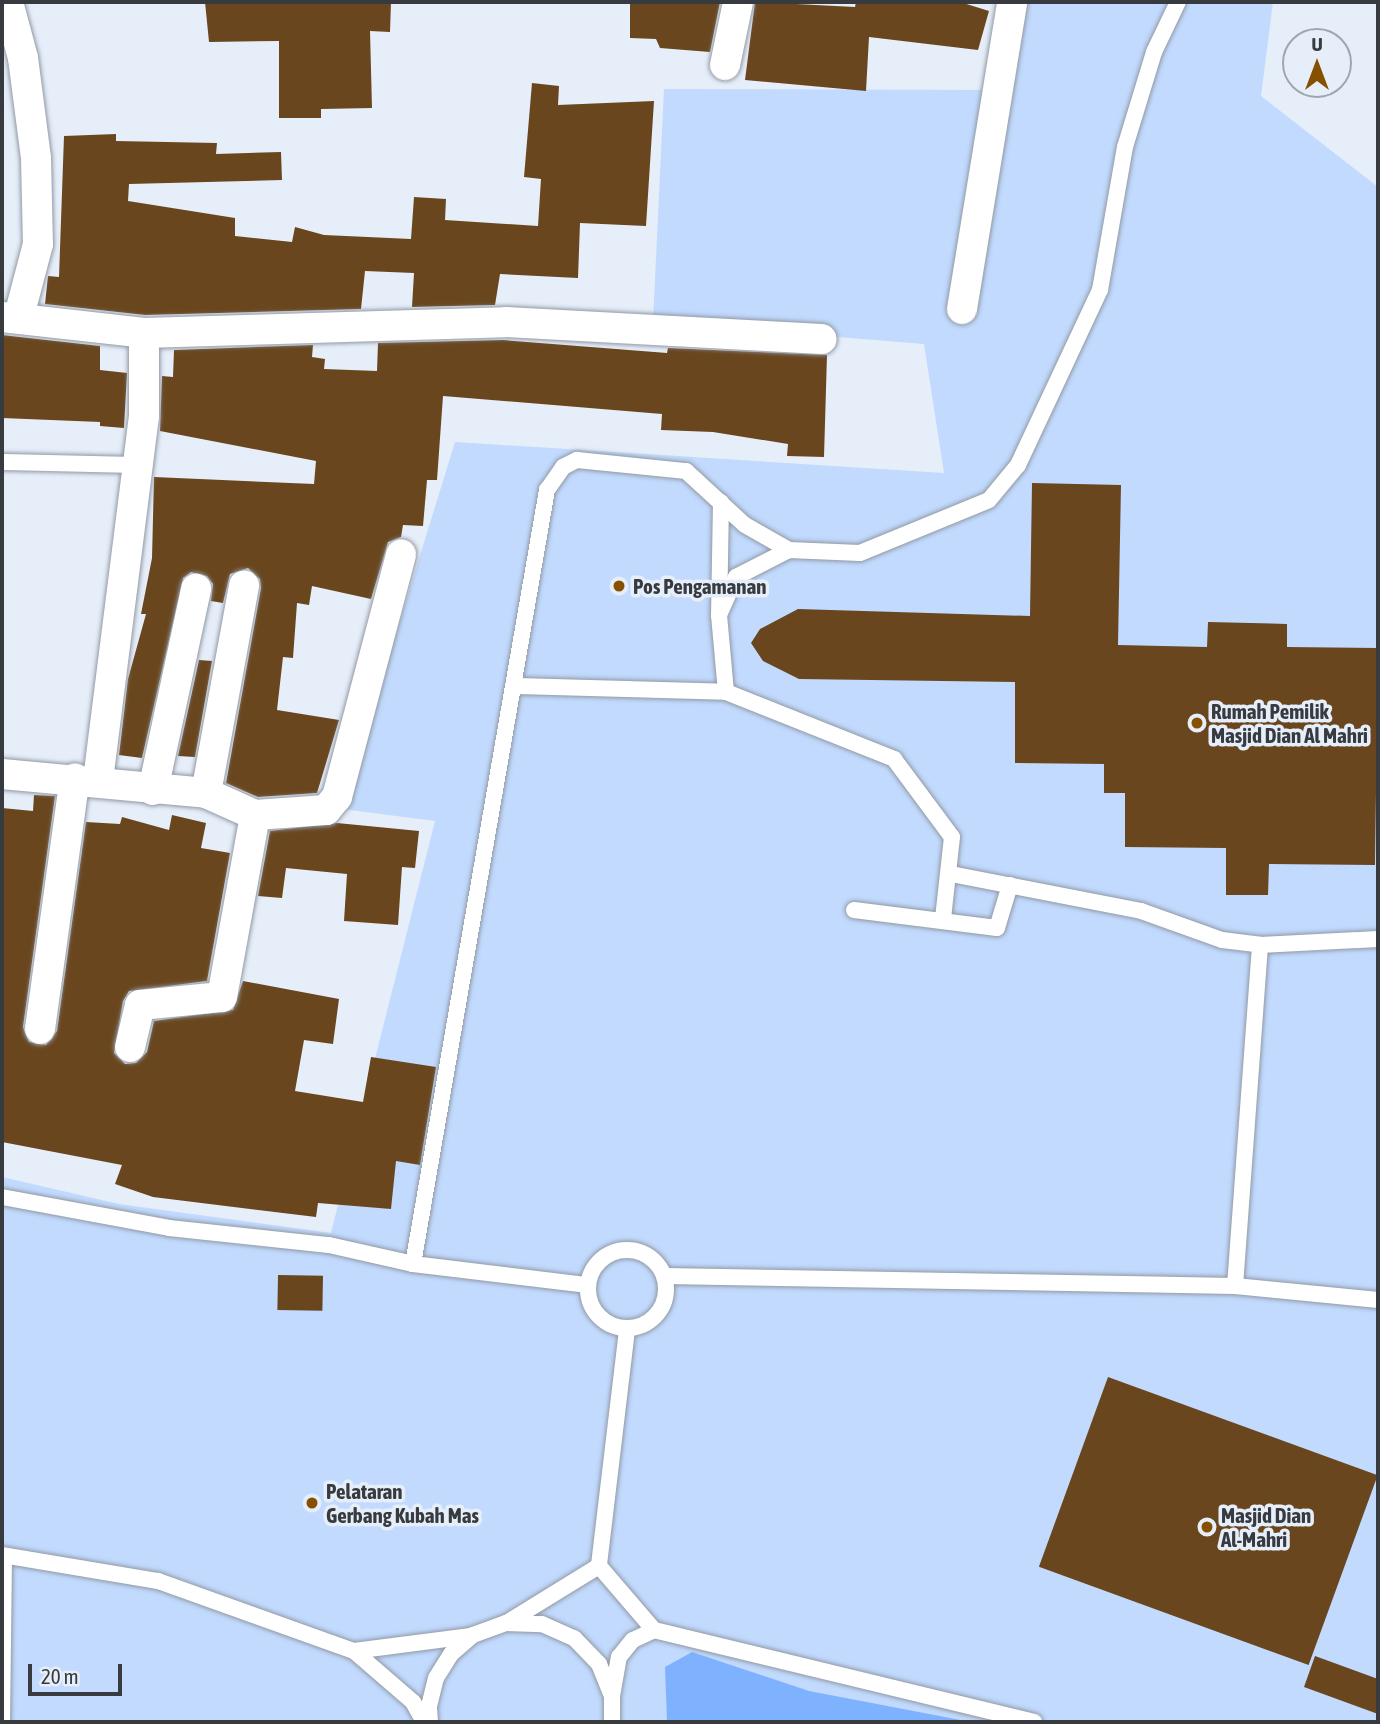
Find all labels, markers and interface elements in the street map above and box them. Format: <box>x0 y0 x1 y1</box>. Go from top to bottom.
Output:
north arrow <box>1282 28 1352 98</box>
text: U <box>1311 33 1323 55</box>
place label: Pos Pengamanan <box>633 573 766 599</box>
marker: Pos Pengamanan <box>611 578 627 594</box>
place label: Rumah Pemilik Masjid Dian Al Mahri <box>1211 698 1368 748</box>
marker: Rumah Pemilik Masjid Dian Al Mahri <box>1189 715 1205 731</box>
place label: Pelataran Gerbang Kubah Mas <box>326 1478 479 1528</box>
marker: Pelataran Gerbang Kubah Mas <box>304 1495 320 1511</box>
place label: Masjid Dian Al-Mahri <box>1221 1502 1311 1552</box>
marker: Masjid Dian Al-Mahri <box>1199 1519 1215 1535</box>
scale bar <box>32 1650 126 1694</box>
text: 20 m <box>41 1664 79 1688</box>

